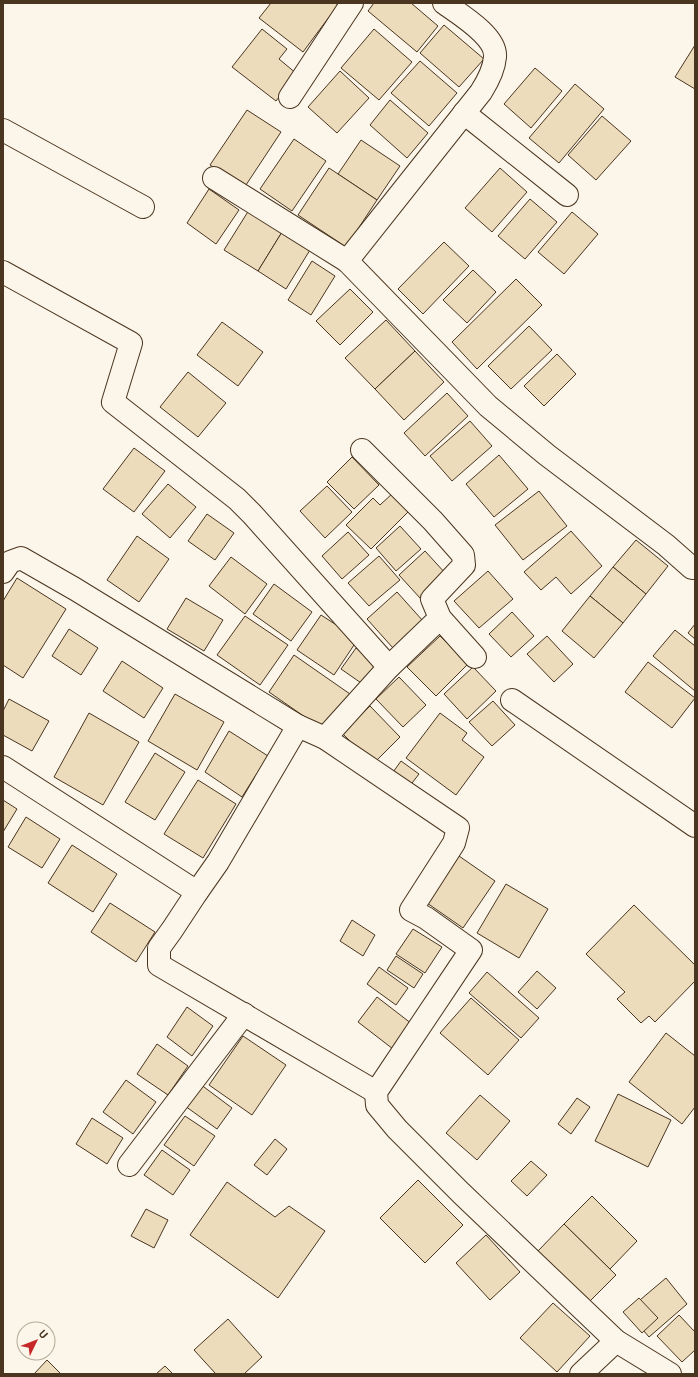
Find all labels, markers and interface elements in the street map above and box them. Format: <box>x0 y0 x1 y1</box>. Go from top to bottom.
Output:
north arrow <box>16 1321 56 1361</box>
text: U <box>36 1327 50 1342</box>

